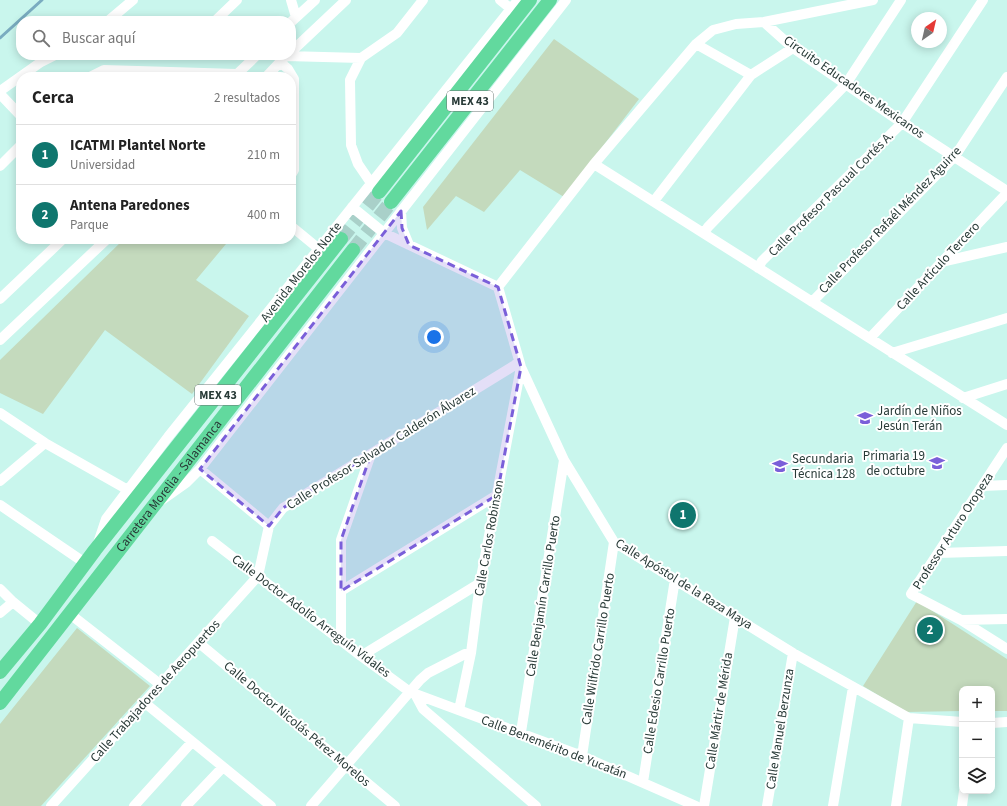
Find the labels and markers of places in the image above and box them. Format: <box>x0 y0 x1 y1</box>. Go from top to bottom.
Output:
place label: Jardín de Niños Jesún Terán <box>877 402 962 435</box>
school or university icon: Jardín de Niños Jesún Terán <box>856 409 874 427</box>
place label: Primaria 19 de octubre <box>863 447 925 480</box>
place label: Secundaria Técnica 128 <box>792 450 855 483</box>
school or university icon: Primaria 19 de octubre <box>928 454 946 472</box>
school or university icon: Secundaria Técnica 128 <box>771 457 789 475</box>
pin: 1 <box>670 500 696 530</box>
pin: 2 <box>917 615 943 645</box>

